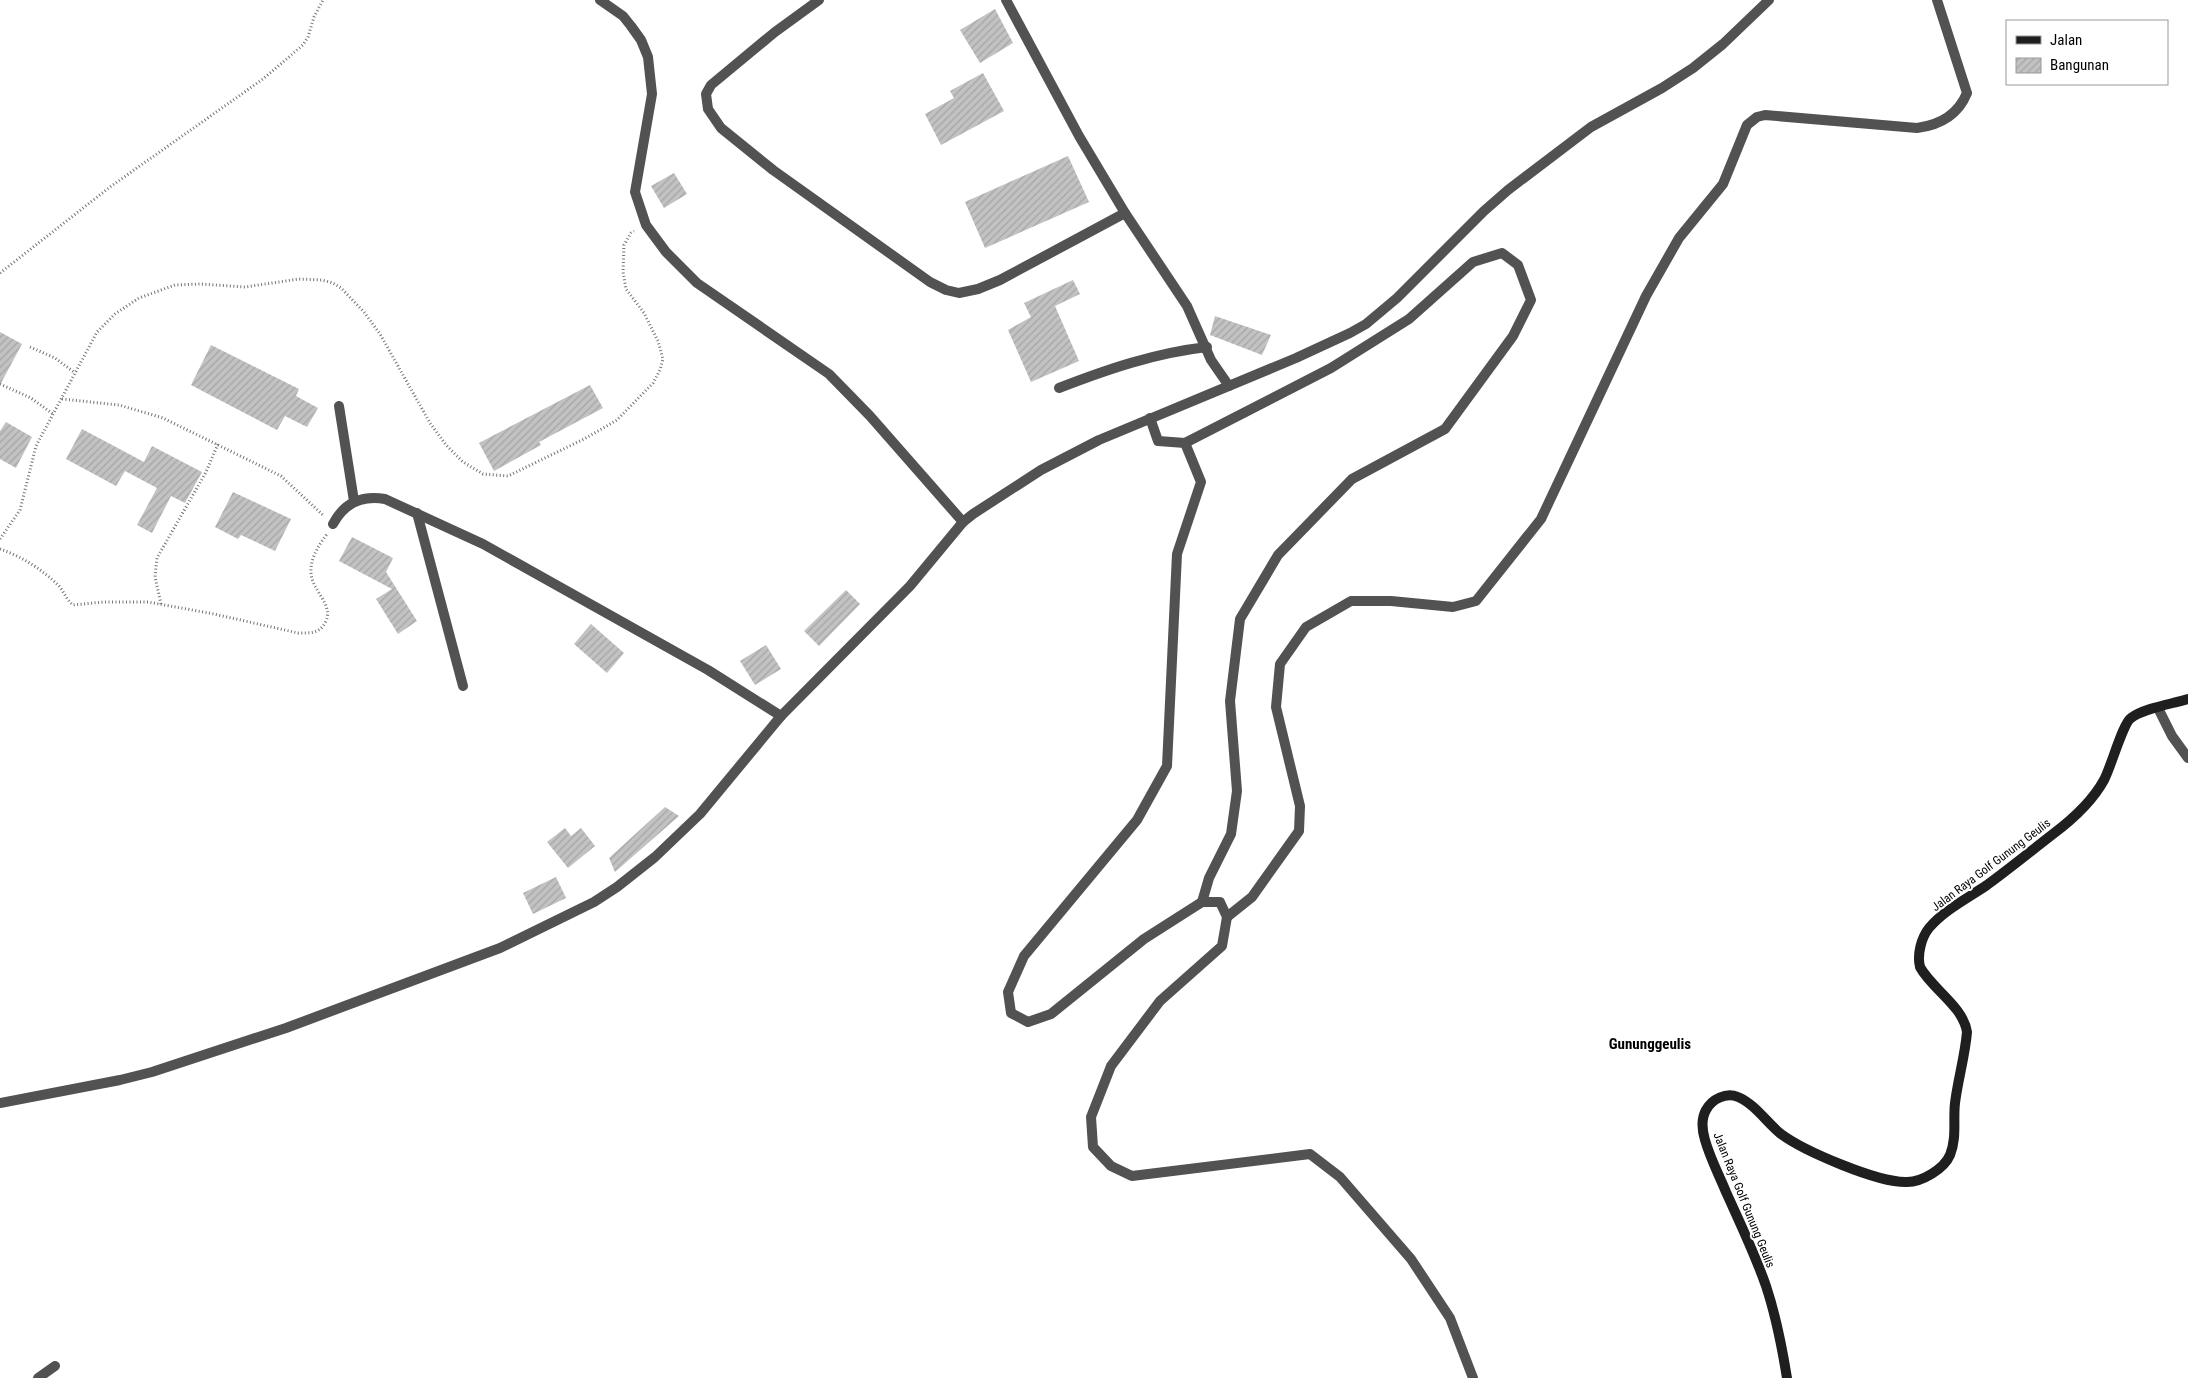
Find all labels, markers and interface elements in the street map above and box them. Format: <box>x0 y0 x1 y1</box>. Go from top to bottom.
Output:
legend <box>2006 20 2168 85</box>
text: Jalan <box>2050 31 2082 49</box>
text: Bangunan <box>2050 56 2109 74</box>
street label: Jalan Raya Golf Gunung Geulis <box>1929 816 2053 914</box>
district label: Gununggeulis <box>1609 1035 1691 1053</box>
street label: Jalan Raya Golf Gunung Geulis <box>1710 1130 1778 1270</box>

